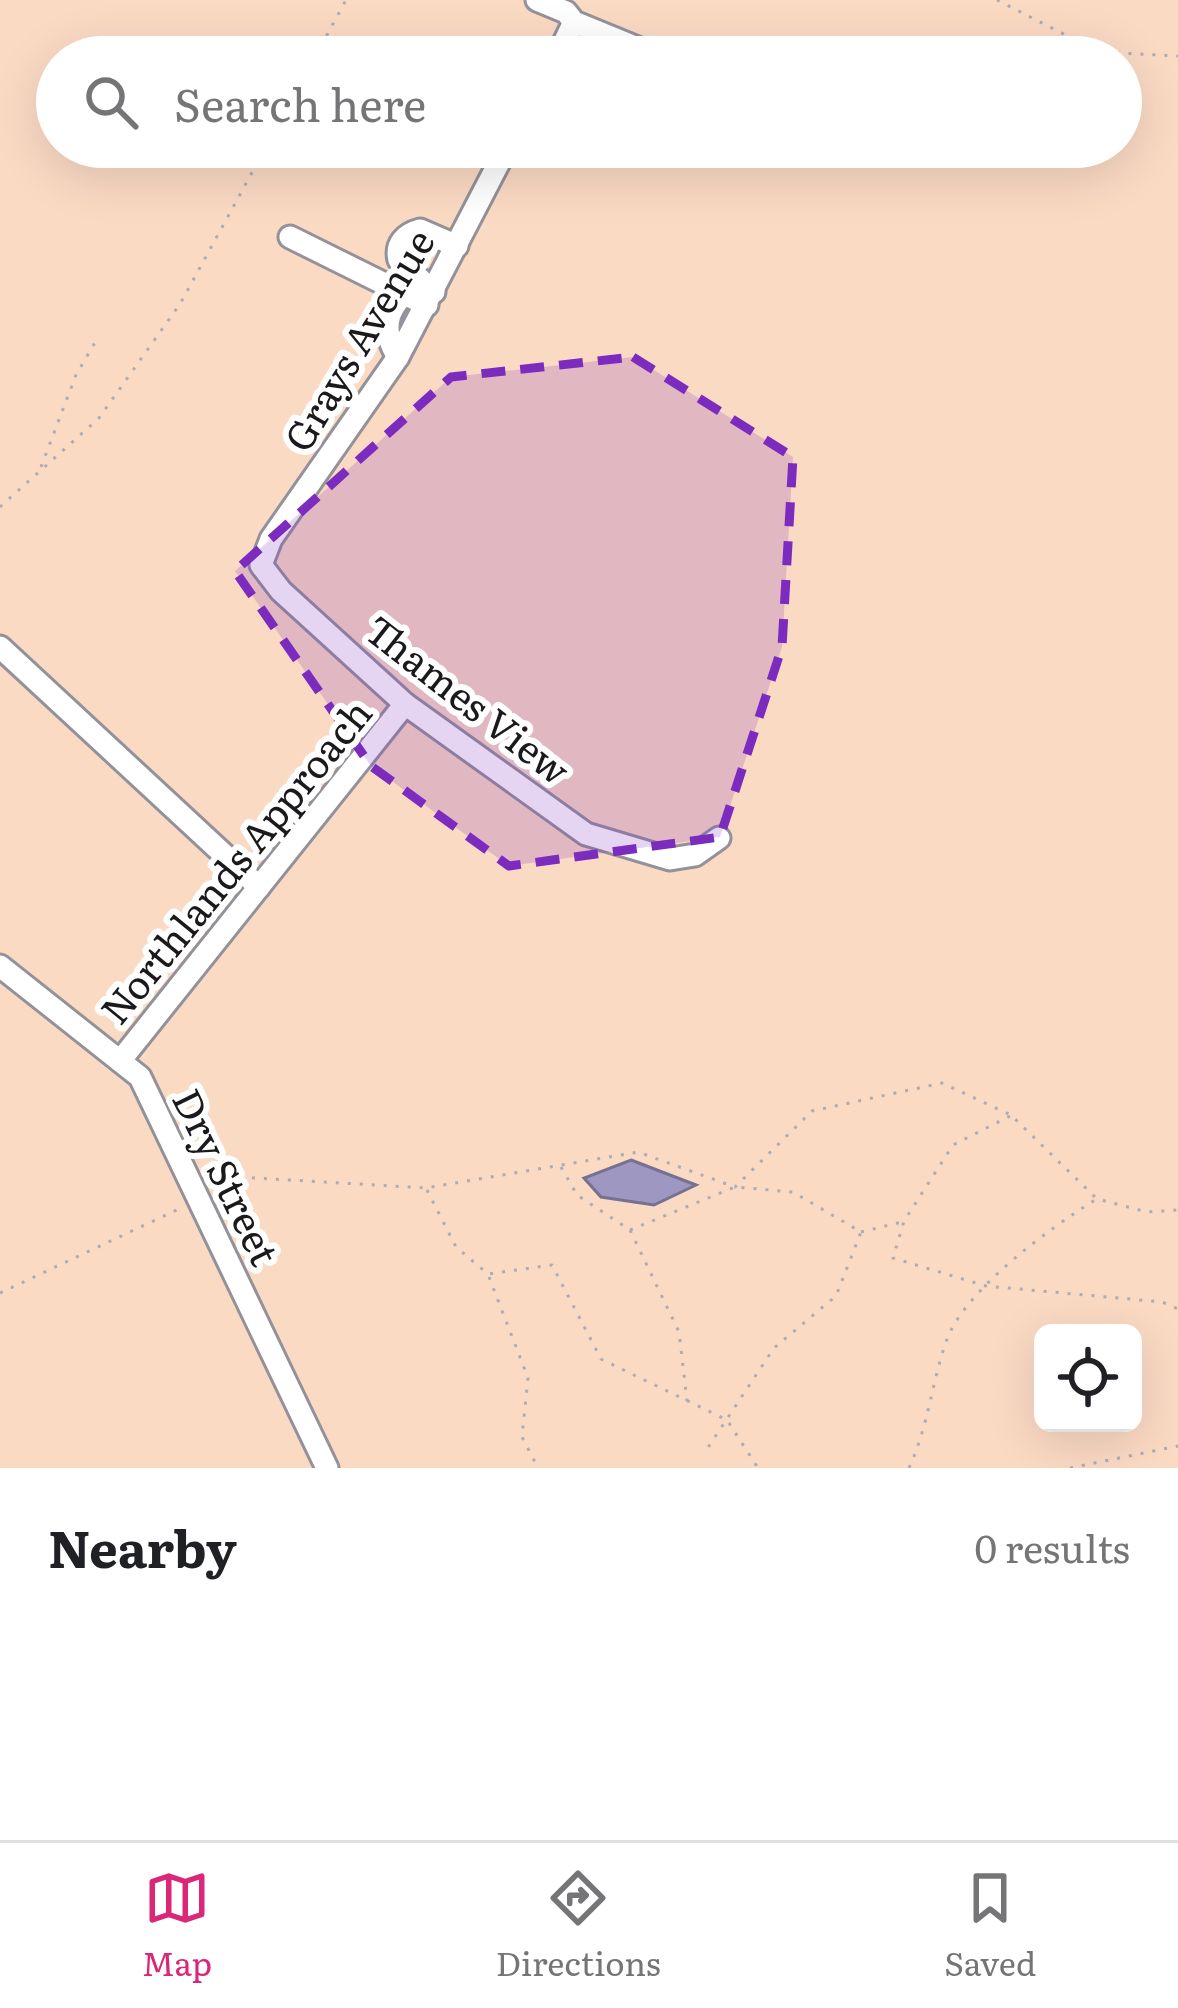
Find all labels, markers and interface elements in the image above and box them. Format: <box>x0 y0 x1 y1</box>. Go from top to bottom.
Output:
search box <box>36 36 1142 168</box>
icon: search <box>78 69 144 135</box>
text: Search here <box>174 69 426 136</box>
street label: Grays Avenue <box>268 217 446 461</box>
street label: Thames View <box>354 599 584 797</box>
street label: Northlands Approach <box>84 685 384 1035</box>
street label: Dry Street <box>160 1078 296 1274</box>
map controls <box>1034 1324 1142 1432</box>
button: locate <box>1034 1324 1142 1432</box>
text: Nearby <box>48 1508 237 1584</box>
text: 0 results <box>975 1517 1130 1575</box>
tab: Map <box>142 1865 212 1986</box>
tab: Directions <box>496 1865 661 1986</box>
tab: Saved <box>944 1865 1036 1986</box>

